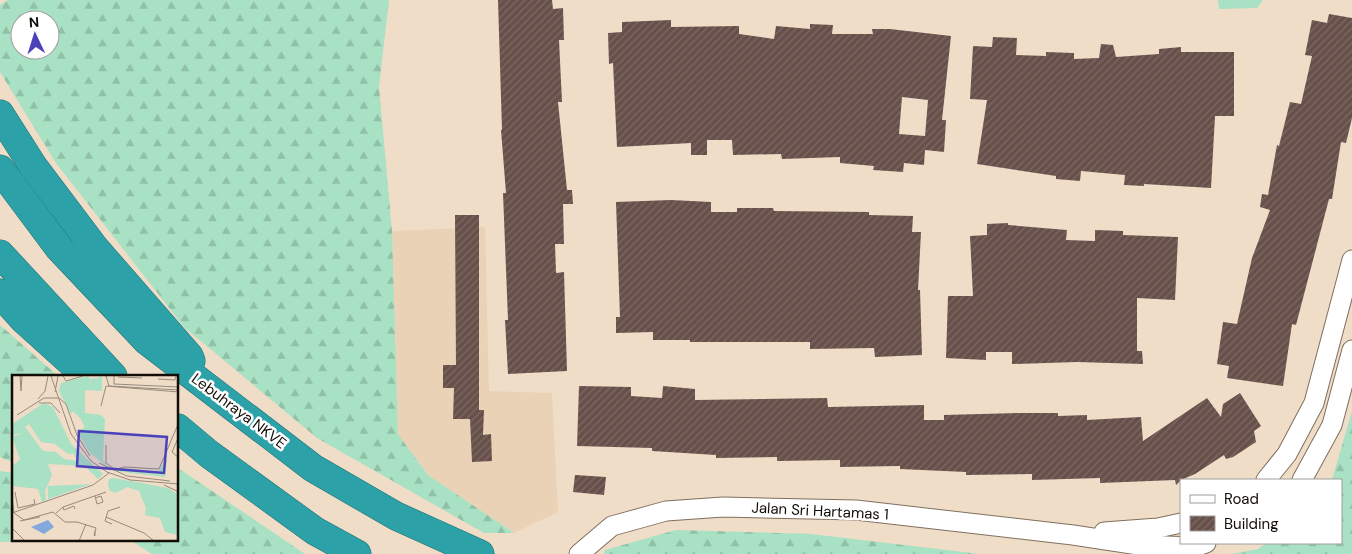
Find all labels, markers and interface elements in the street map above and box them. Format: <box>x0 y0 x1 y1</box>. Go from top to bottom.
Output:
north arrow <box>10 10 60 60</box>
text: N <box>28 13 40 31</box>
street label: Lebuhraya NKVE <box>188 369 290 453</box>
inset map <box>12 375 179 542</box>
legend <box>1180 479 1342 544</box>
text: Road <box>1224 489 1259 509</box>
street label: Jalan Sri Hartamas 1 <box>751 497 889 525</box>
text: Building <box>1224 514 1279 534</box>

